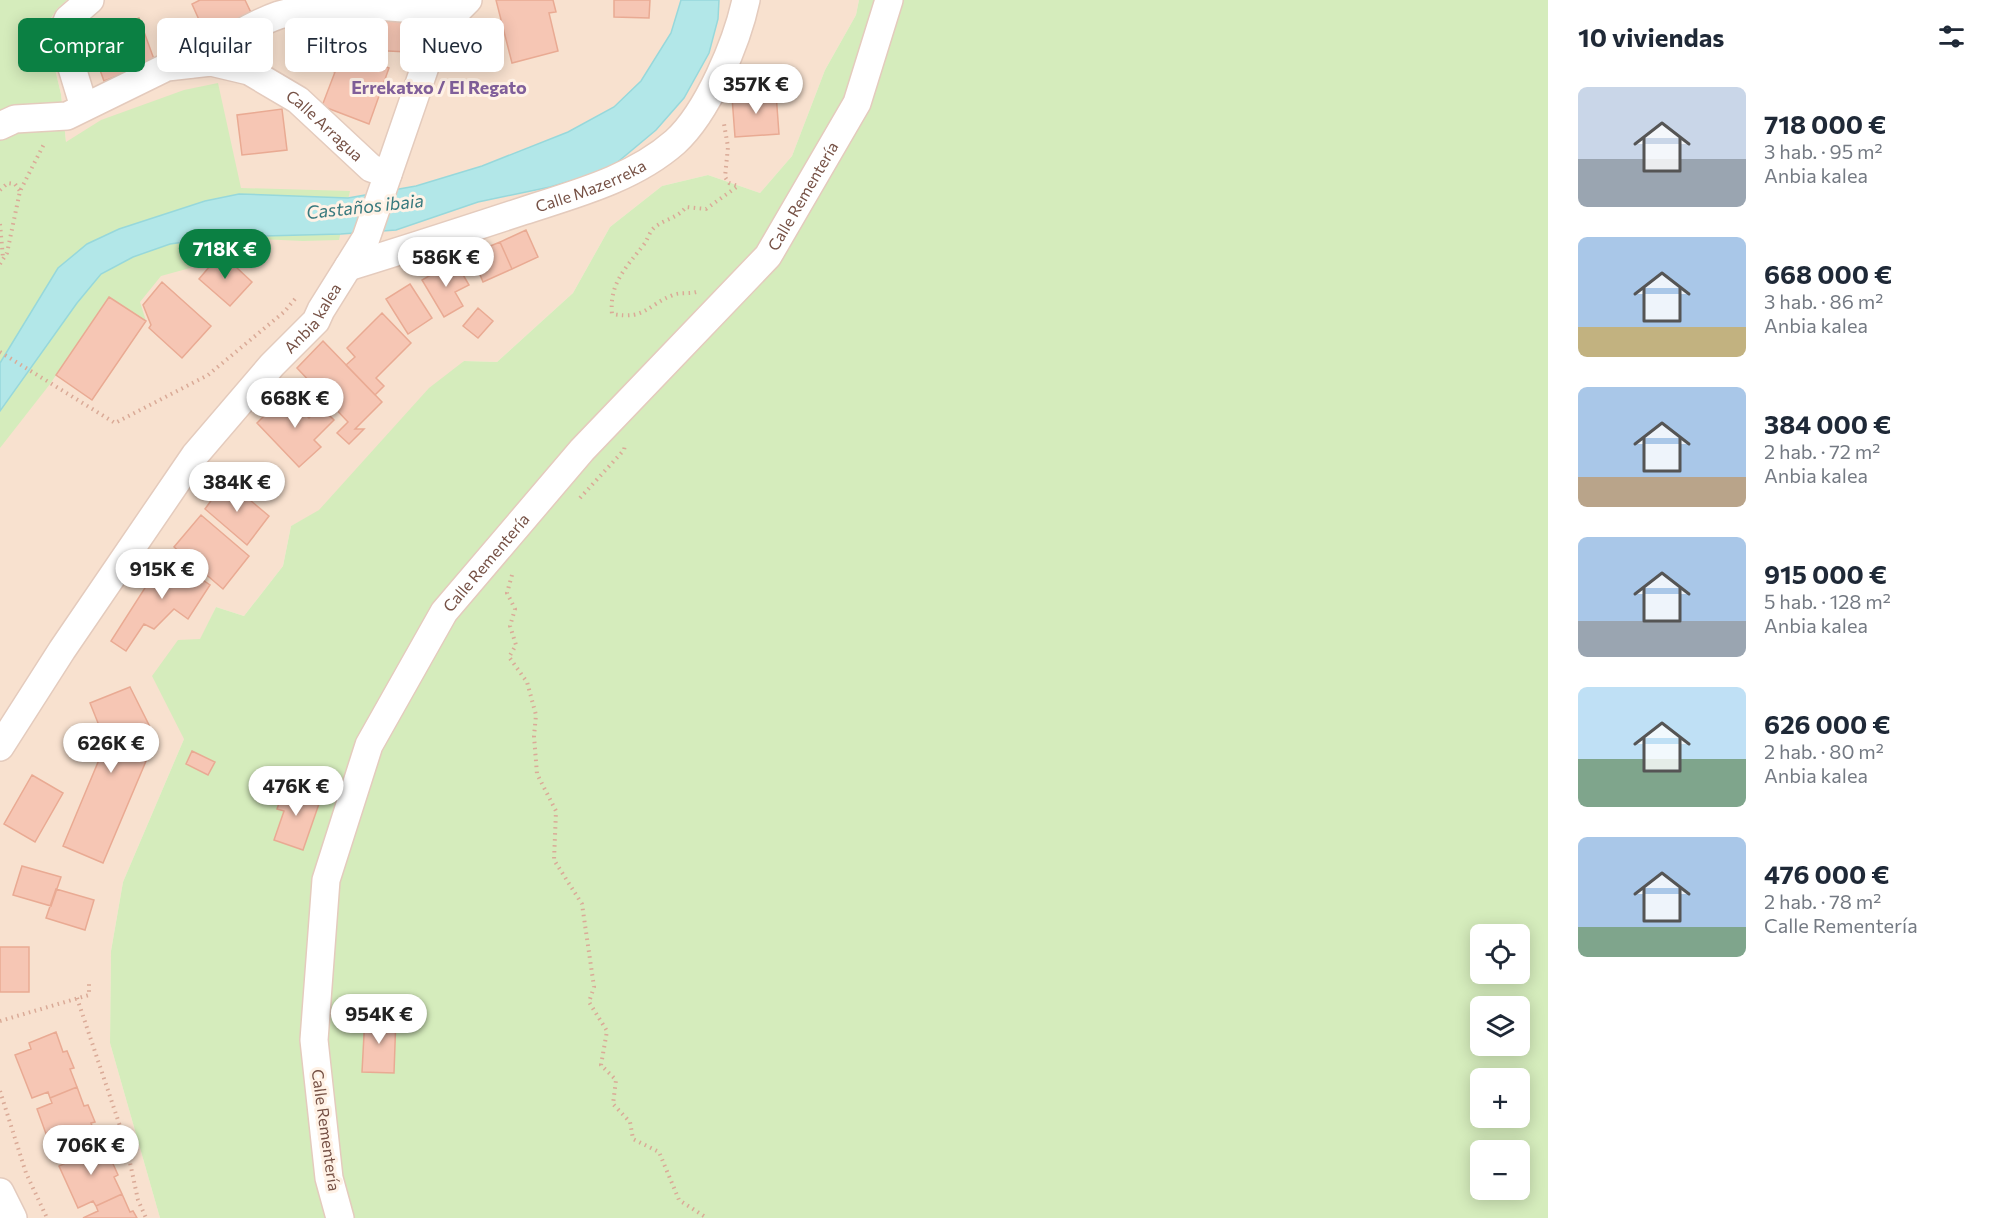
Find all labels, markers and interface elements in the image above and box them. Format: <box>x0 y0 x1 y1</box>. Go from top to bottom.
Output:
chip: Comprar <box>18 18 145 72</box>
chip: Alquilar <box>157 18 273 72</box>
chip: Filtros <box>285 18 388 72</box>
chip: Nuevo <box>400 18 504 72</box>
icon: filters <box>1935 20 1968 53</box>
text: 10 viviendas <box>1578 21 1724 52</box>
pin: 357K € <box>707 64 805 115</box>
text: 357K € <box>723 71 789 95</box>
district label: Errekatxo / El Regato <box>351 76 527 98</box>
street label: Calle Arragua <box>283 85 367 165</box>
text: 718 000 € <box>1764 108 1886 139</box>
icon: home <box>1626 111 1698 183</box>
street label: Calle Rementería <box>763 138 842 254</box>
text: 3 hab. · 95 m² <box>1764 139 1883 163</box>
street label: Calle Mazerreka <box>533 155 649 215</box>
text: Anbia kalea <box>1764 163 1868 187</box>
water label: Castaños ibaia <box>305 189 425 223</box>
pin: 718K € <box>176 229 274 280</box>
text: 718K € <box>193 236 257 260</box>
pin: 586K € <box>397 237 495 288</box>
text: 586K € <box>412 244 480 268</box>
text: 668 000 € <box>1764 258 1892 289</box>
icon: home <box>1626 261 1698 333</box>
street label: Anbia kalea <box>280 280 344 357</box>
text: 3 hab. · 86 m² <box>1764 289 1883 313</box>
text: Anbia kalea <box>1764 313 1868 337</box>
pin: 668K € <box>246 378 344 429</box>
text: 668K € <box>261 385 329 409</box>
text: 384 000 € <box>1764 408 1891 439</box>
icon: home <box>1626 411 1698 483</box>
text: 2 hab. · 72 m² <box>1764 439 1880 463</box>
pin: 384K € <box>188 462 286 513</box>
text: Anbia kalea <box>1764 463 1868 487</box>
text: 384K € <box>203 469 271 493</box>
street label: Calle Rementería <box>439 509 533 615</box>
pin: 915K € <box>113 549 211 600</box>
text: 915K € <box>130 556 194 580</box>
text: 915 000 € <box>1764 558 1887 589</box>
icon: home <box>1626 561 1698 633</box>
text: 5 hab. · 128 m² <box>1764 589 1891 613</box>
text: Anbia kalea <box>1764 613 1868 637</box>
text: 626 000 € <box>1764 708 1891 739</box>
icon: home <box>1626 711 1698 783</box>
pin: 626K € <box>62 723 160 774</box>
text: 626K € <box>77 730 145 754</box>
text: 2 hab. · 80 m² <box>1764 739 1884 763</box>
text: Anbia kalea <box>1764 763 1868 787</box>
pin: 476K € <box>247 766 345 817</box>
text: 476K € <box>263 773 329 797</box>
text: 476 000 € <box>1764 858 1890 889</box>
icon: home <box>1626 861 1698 933</box>
text: 2 hab. · 78 m² <box>1764 889 1881 913</box>
text: Calle Rementería <box>1764 913 1918 937</box>
map controls <box>1470 924 1530 1200</box>
button: locate <box>1470 924 1530 984</box>
pin: 954K € <box>330 994 428 1045</box>
button: layers <box>1470 996 1530 1056</box>
text: 954K € <box>345 1001 413 1025</box>
street label: Calle Rementería <box>309 1068 344 1192</box>
button: + <box>1470 1068 1530 1128</box>
pin: 706K € <box>42 1125 140 1176</box>
text: 706K € <box>57 1132 125 1156</box>
button: − <box>1470 1140 1530 1200</box>

